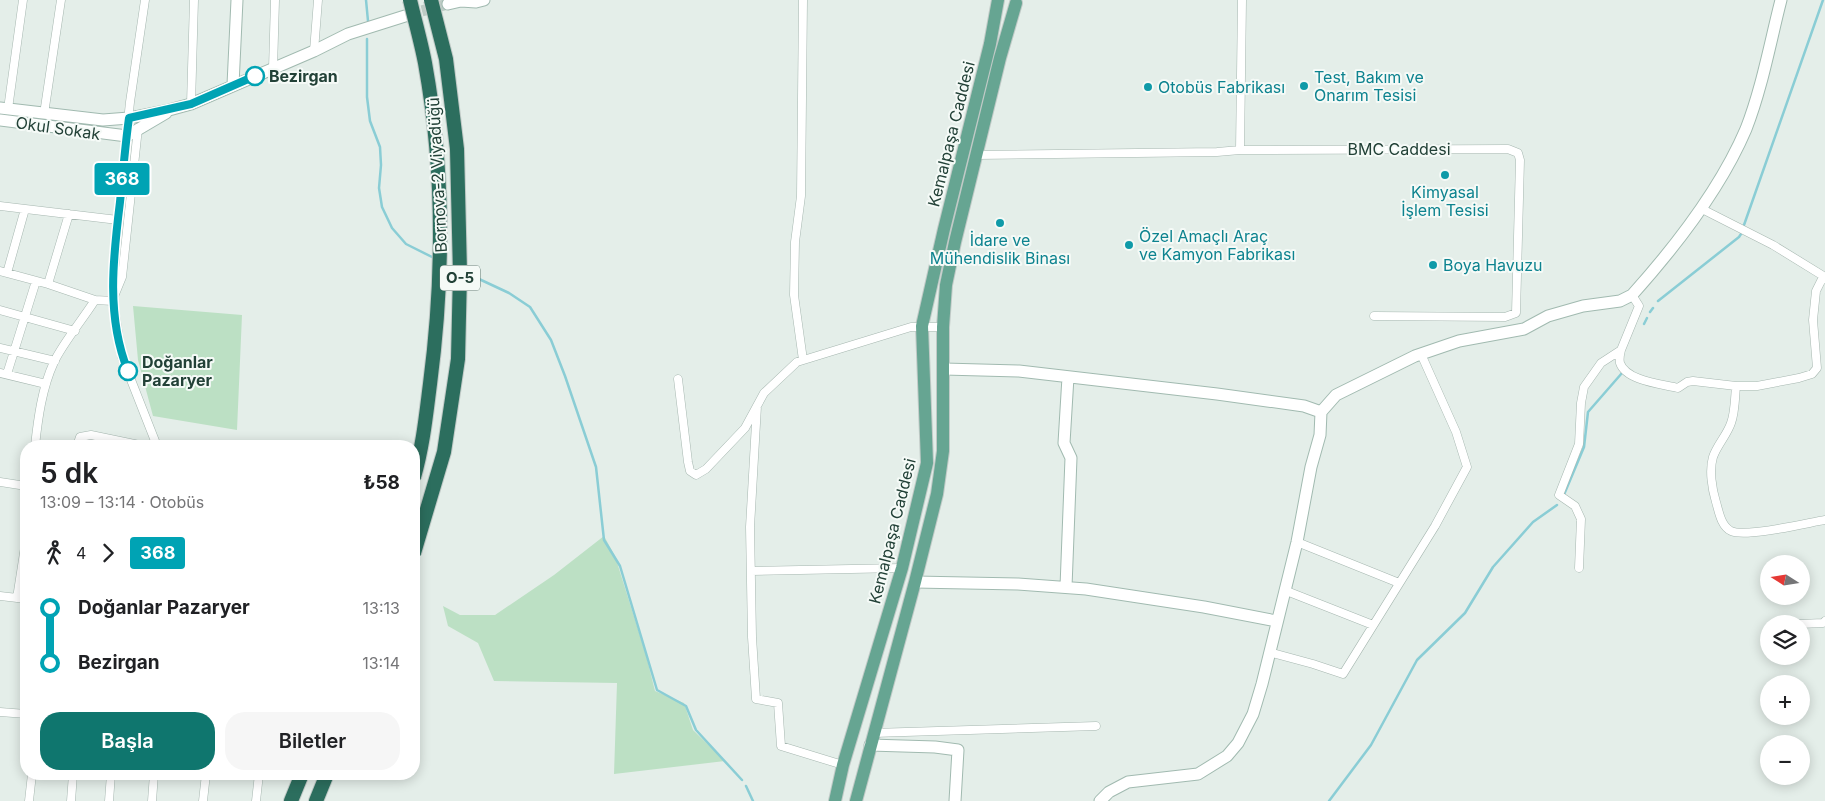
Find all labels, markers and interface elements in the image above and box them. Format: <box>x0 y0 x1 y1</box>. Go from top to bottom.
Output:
street label: Kemalpaşa Caddesi <box>923 59 979 209</box>
marker: Bezirgan <box>245 66 265 86</box>
place label: Bezirgan <box>269 66 338 86</box>
place label: Test, Bakım ve Onarım Tesisi <box>1314 67 1424 105</box>
place label: Otobüs Fabrikası <box>1158 77 1285 97</box>
marker: Test, Bakım ve Onarım Tesisi <box>1298 80 1310 92</box>
marker: Otobüs Fabrikası <box>1142 81 1154 93</box>
street label: Bornova-2 Viyadüğü <box>423 97 451 253</box>
street label: Okul Sokak <box>14 112 102 144</box>
street label: BMC Caddesi <box>1347 139 1451 159</box>
line badge: 368 <box>93 163 151 195</box>
text: 368 <box>104 168 140 189</box>
marker: Kimyasal İşlem Tesisi <box>1439 169 1451 181</box>
place label: Kimyasal İşlem Tesisi <box>1401 182 1489 220</box>
marker: İdare ve Mühendislik Binası <box>994 217 1006 229</box>
place label: Özel Amaçlı Araç ve Kamyon Fabrikası <box>1139 226 1295 264</box>
place label: İdare ve Mühendislik Binası <box>930 230 1070 268</box>
marker: Özel Amaçlı Araç ve Kamyon Fabrikası <box>1123 239 1135 251</box>
place label: Boya Havuzu <box>1443 255 1543 275</box>
marker: Boya Havuzu <box>1427 259 1439 271</box>
road number: O-5 <box>440 266 480 290</box>
place label: Doğanlar Pazaryer <box>142 352 213 390</box>
marker: Doğanlar Pazaryer <box>118 361 138 381</box>
text: 5 dk <box>40 456 98 490</box>
street label: Kemalpaşa Caddesi <box>864 456 920 606</box>
text: ₺58 <box>363 471 400 494</box>
text: 13:09 – 13:14 · Otobüs <box>40 492 204 512</box>
icon: walk <box>40 539 68 567</box>
icon: forward <box>94 539 122 567</box>
text: 368 <box>140 542 175 563</box>
text: 4 <box>76 543 86 563</box>
north arrow <box>1760 555 1810 605</box>
map controls <box>1760 555 1810 785</box>
text: Doğanlar Pazaryer <box>78 596 250 619</box>
text: 13:13 <box>363 598 400 618</box>
button: layers <box>1760 615 1810 665</box>
text: Bezirgan <box>78 651 160 674</box>
text: 13:14 <box>362 653 400 673</box>
button: + <box>1760 675 1810 725</box>
button: Başla <box>40 712 215 770</box>
button: Biletler <box>225 712 400 770</box>
button: − <box>1760 735 1810 785</box>

